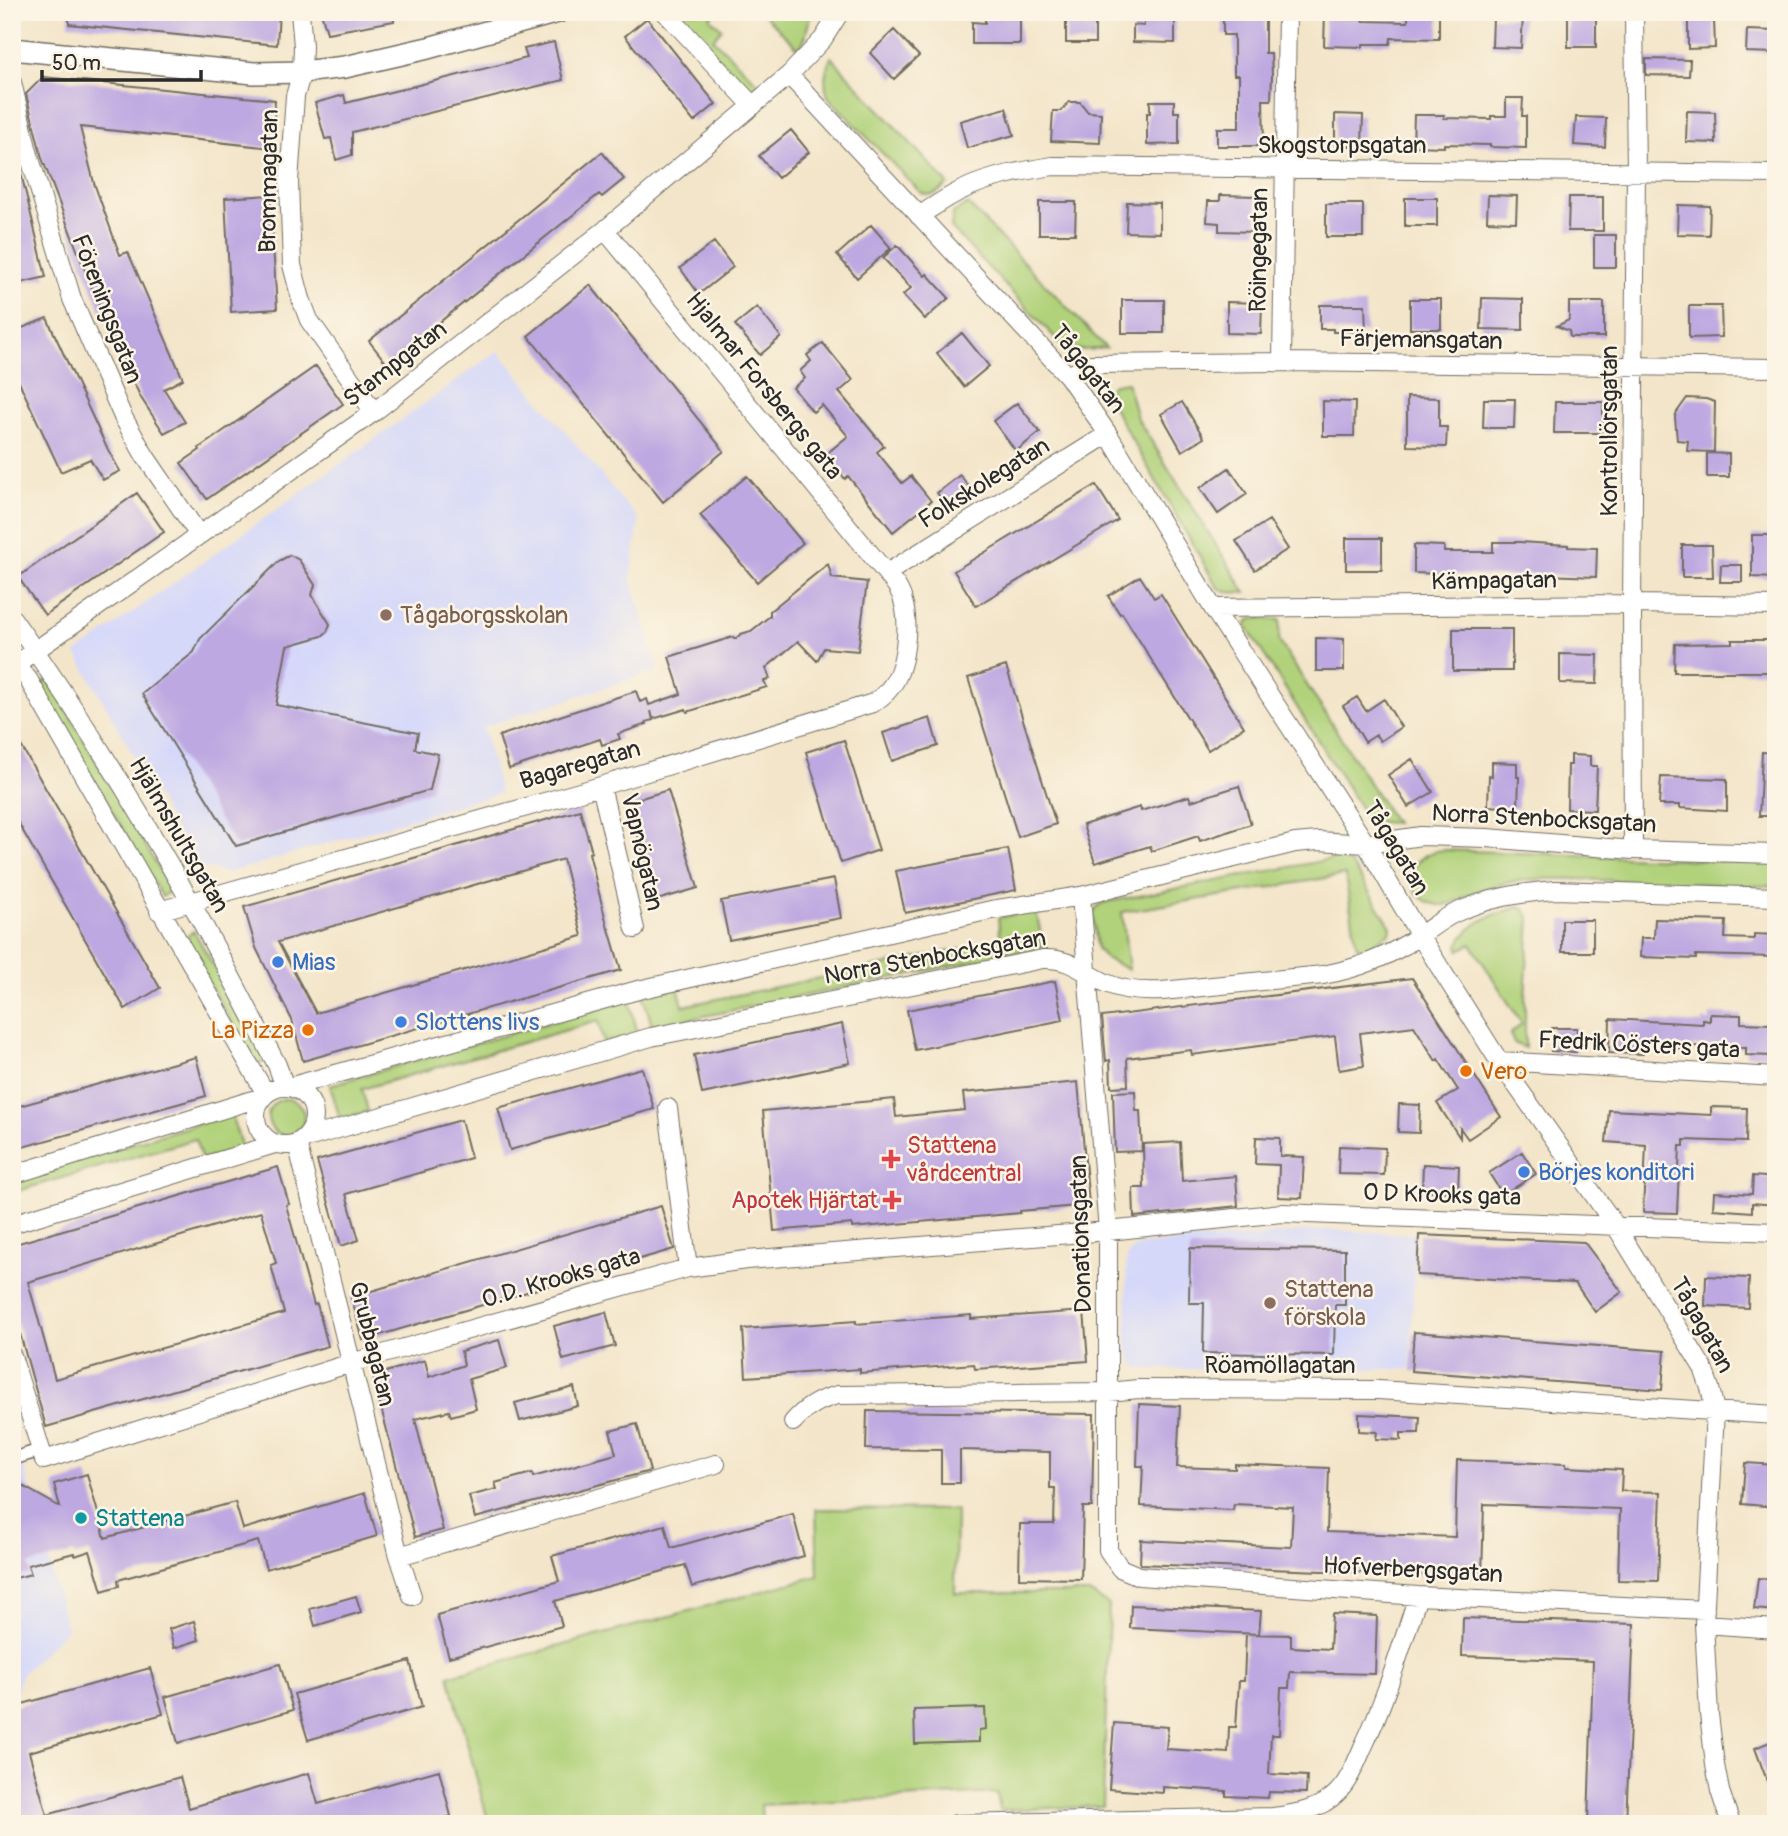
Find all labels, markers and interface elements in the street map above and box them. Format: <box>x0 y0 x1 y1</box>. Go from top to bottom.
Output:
scale bar <box>42 38 201 82</box>
text: 50 m <box>52 50 101 77</box>
street label: Brommagatan <box>253 109 285 253</box>
street label: Skogstorpsgatan <box>1257 131 1427 160</box>
street label: Röingegatan <box>1243 187 1275 313</box>
street label: Föreningsgatan <box>65 230 149 388</box>
street label: Hjalmar Forsbergs gata <box>679 286 849 486</box>
street label: Stampgatan <box>337 315 453 413</box>
street label: Tågagatan <box>1044 319 1132 419</box>
street label: Färjemansgatan <box>1339 324 1503 356</box>
street label: Kontrollörsgatan <box>1595 345 1624 517</box>
street label: Folkskolegatan <box>913 431 1055 535</box>
street label: Kämpagatan <box>1431 565 1557 597</box>
place label: Tågaborgsskolan <box>400 601 568 630</box>
marker: Tågaborgsskolan <box>378 607 394 623</box>
street label: Bagaregatan <box>516 734 644 796</box>
street label: Hjälmshultsgatan <box>123 752 235 918</box>
street label: Vapnögatan <box>614 790 670 914</box>
street label: Tågagatan <box>1356 795 1436 901</box>
street label: Norra Stenbocksgatan <box>1431 799 1657 839</box>
street label: Norra Stenbocksgatan <box>822 923 1048 991</box>
place label: Mias <box>292 948 336 977</box>
marker: Mias <box>270 954 286 970</box>
place label: Slottens livs <box>415 1008 540 1037</box>
marker: Slottens livs <box>393 1014 409 1030</box>
place label: La Pizza <box>210 1016 294 1045</box>
marker: La Pizza <box>300 1022 316 1038</box>
street label: Fredrik Cösters gata <box>1537 1025 1741 1065</box>
place label: Vero <box>1480 1057 1527 1086</box>
marker: Vero <box>1458 1063 1474 1079</box>
place label: Stattena vårdcentral <box>906 1131 1022 1188</box>
marker: Stattena vårdcentral <box>881 1149 901 1169</box>
street label: Donationsgatan <box>1064 1154 1098 1314</box>
place label: Börjes konditori <box>1538 1158 1694 1187</box>
marker: Börjes konditori <box>1516 1164 1532 1180</box>
street label: O D Krooks gata <box>1362 1178 1522 1212</box>
place label: Apotek Hjärtat <box>731 1186 878 1215</box>
marker: Apotek Hjärtat <box>884 1192 900 1208</box>
street label: O.D. Krooks gata <box>478 1242 644 1314</box>
street label: Tågagatan <box>1664 1272 1740 1378</box>
place label: Stattena förskola <box>1284 1275 1374 1332</box>
street label: Grubbagatan <box>343 1279 401 1409</box>
marker: Stattena förskola <box>1262 1295 1278 1311</box>
street label: Röamöllagatan <box>1204 1351 1356 1380</box>
place label: Stattena <box>95 1504 185 1533</box>
marker: Stattena <box>73 1510 89 1526</box>
street label: Hofverbergsgatan <box>1322 1551 1504 1589</box>

